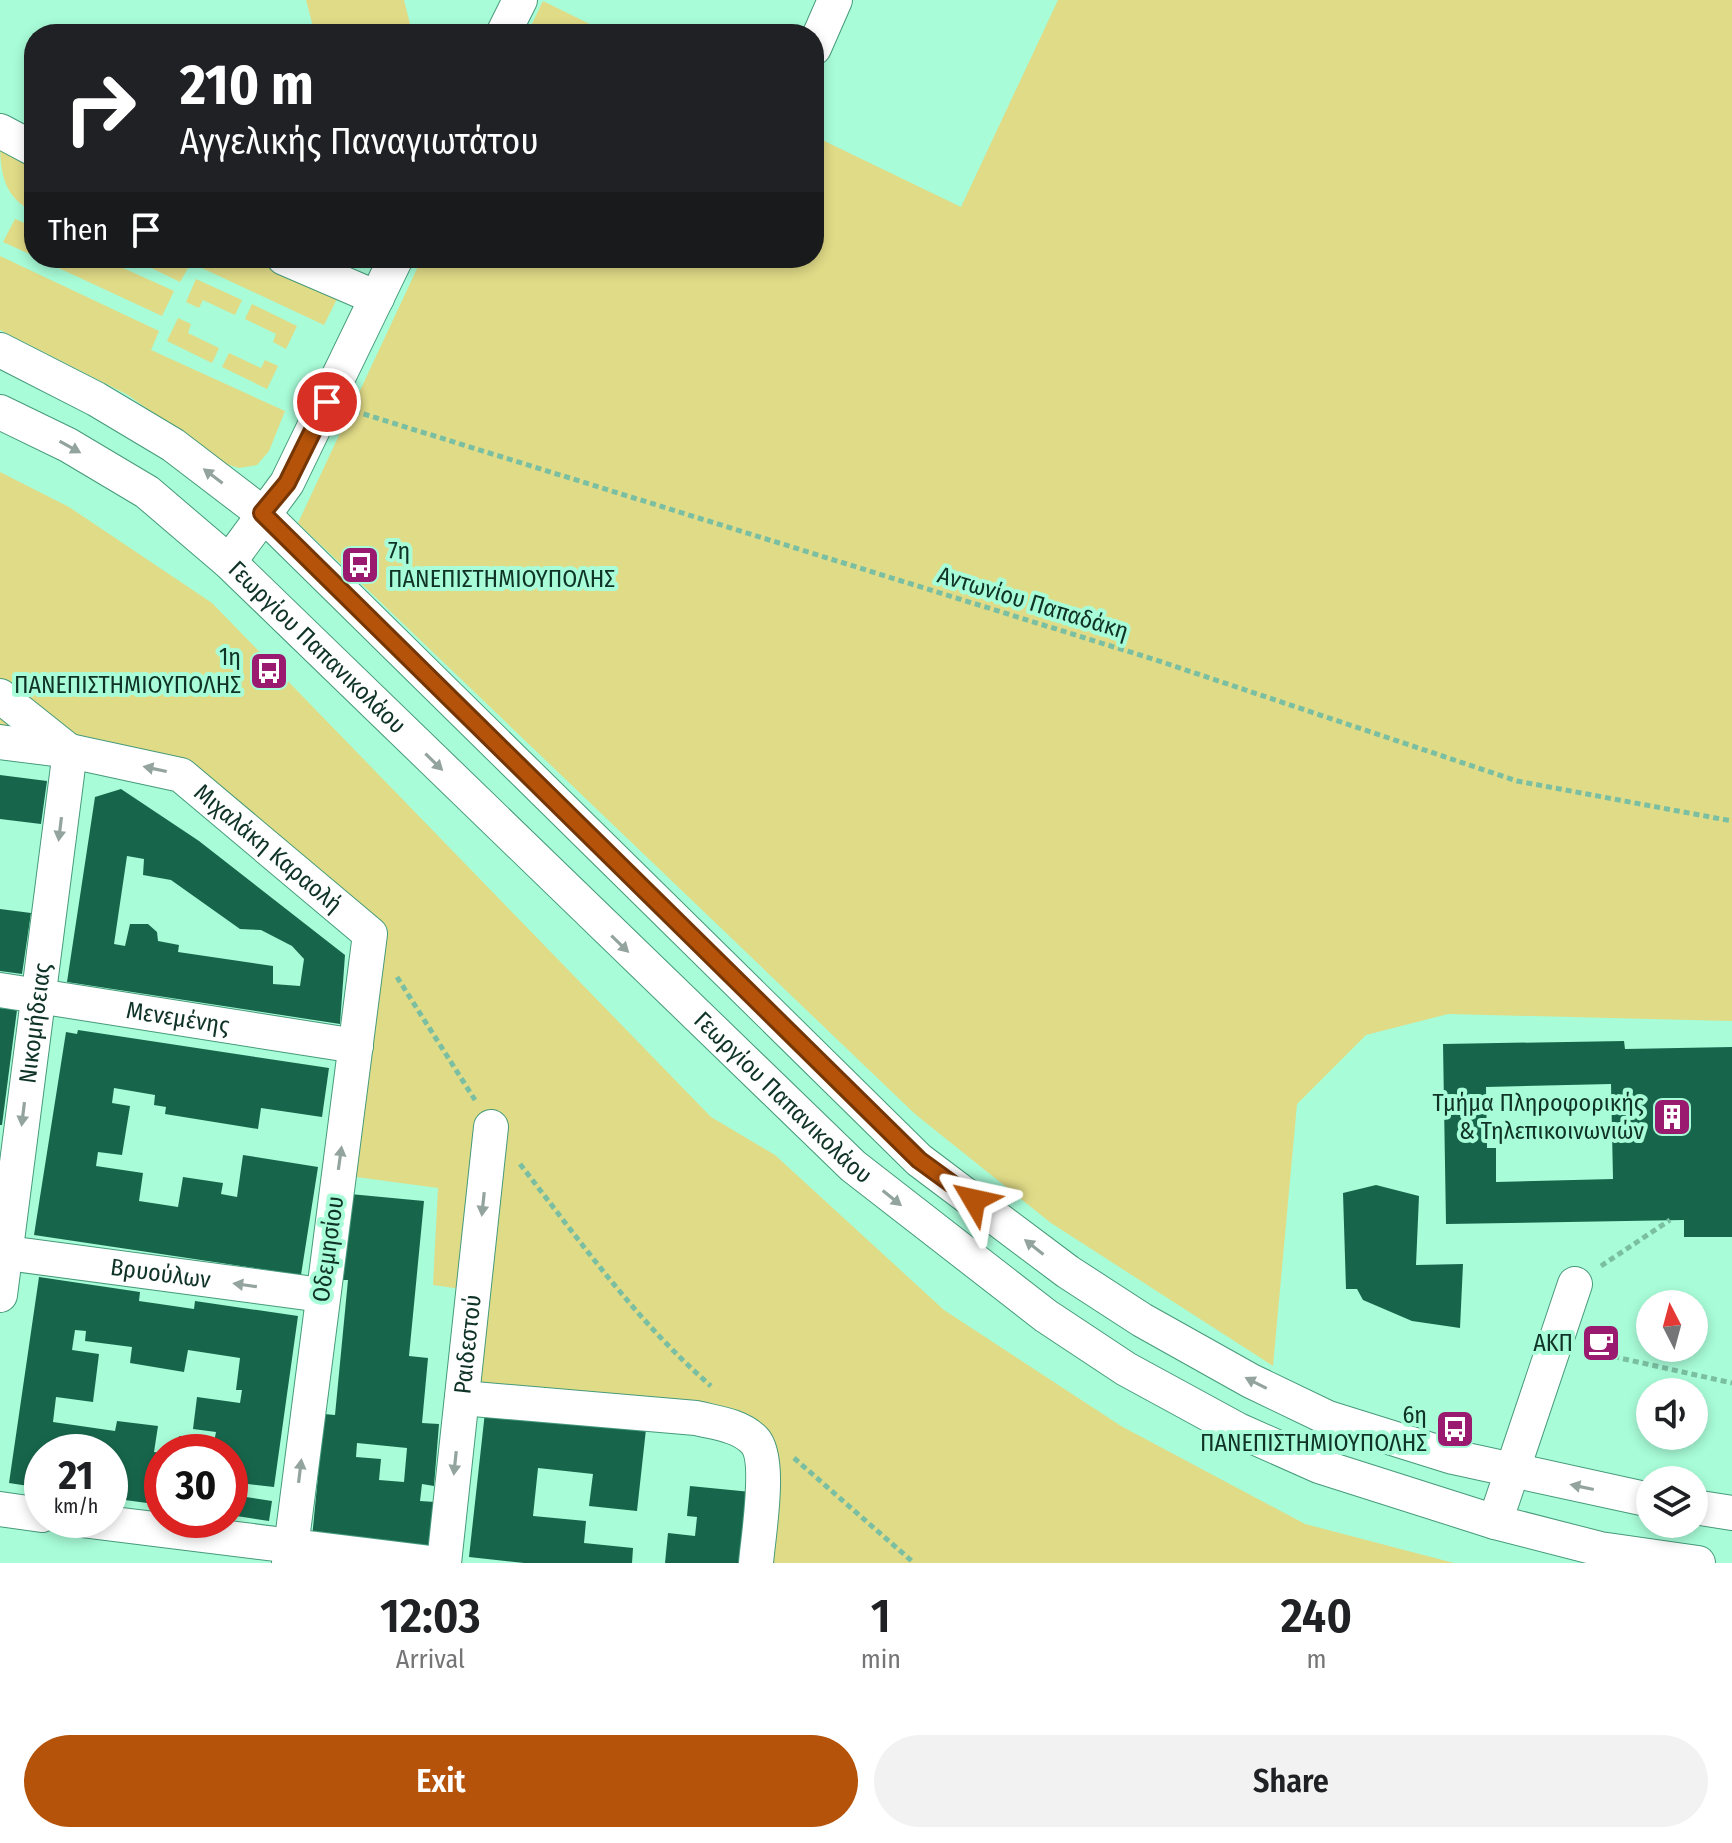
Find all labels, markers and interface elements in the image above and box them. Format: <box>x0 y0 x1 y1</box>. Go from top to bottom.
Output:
text: 210 m <box>180 52 314 119</box>
icon: right <box>48 56 152 160</box>
text: Αγγελικής Παναγιωτάτου <box>180 120 539 164</box>
icon: arrive <box>124 208 168 252</box>
text: Then <box>48 212 108 248</box>
pin <box>293 368 361 436</box>
icon: arrive <box>305 380 349 424</box>
one-way arrow <box>58 440 81 453</box>
one-way arrow <box>203 468 223 484</box>
place label: 7η ΠΑΝΕΠΙΣΤΗΜΙΟΥΠΟΛΗΣ <box>388 537 615 593</box>
bus stop icon: 7η ΠΑΝΕΠΙΣΤΗΜΙΟΥΠΟΛΗΣ <box>339 544 381 586</box>
street label: Γεωργίου Παπανικολάου <box>223 555 412 739</box>
street label: Αντωνίου Παπαδάκη <box>934 561 1132 645</box>
place label: 1η ΠΑΝΕΠΙΣΤΗΜΙΟΥΠΟΛΗΣ <box>14 643 241 699</box>
bus stop icon: 1η ΠΑΝΕΠΙΣΤΗΜΙΟΥΠΟΛΗΣ <box>248 650 290 692</box>
one-way arrow <box>424 753 443 771</box>
one-way arrow <box>142 762 167 775</box>
street label: Μιχαλάκη Καραολή <box>189 778 348 918</box>
one-way arrow <box>53 817 66 842</box>
one-way arrow <box>610 934 629 953</box>
street label: Νικομήδειας <box>13 961 57 1085</box>
street label: Μενεμένης <box>124 996 231 1040</box>
street label: Γεωργίου Παπανικολάου <box>688 1006 877 1189</box>
place label: Τμήμα Πληροφορικής & Τηλεπικοινωνιών <box>1432 1089 1645 1145</box>
building icon: Τμήμα Πληροφορικής & Τηλεπικοινωνιών <box>1651 1096 1693 1138</box>
one-way arrow <box>16 1102 29 1127</box>
one-way arrow <box>334 1145 347 1170</box>
position arrow <box>932 1158 1016 1242</box>
one-way arrow <box>882 1189 902 1206</box>
one-way arrow <box>477 1192 490 1217</box>
street label: Οδεμησίου <box>307 1194 349 1304</box>
one-way arrow <box>1024 1239 1045 1255</box>
street label: Βρυούλων <box>109 1253 213 1294</box>
one-way arrow <box>232 1278 257 1291</box>
north arrow <box>1636 1290 1708 1362</box>
map controls <box>1636 1290 1708 1538</box>
street label: Ραιδεστού <box>448 1293 487 1395</box>
cafe icon: ΑΚΠ <box>1580 1322 1622 1364</box>
place label: ΑΚΠ <box>1533 1329 1573 1357</box>
one-way arrow <box>1244 1376 1267 1389</box>
button: sound <box>1636 1378 1708 1450</box>
place label: 6η ΠΑΝΕΠΙΣΤΗΜΙΟΥΠΟΛΗΣ <box>1200 1401 1427 1457</box>
bus stop icon: 6η ΠΑΝΕΠΙΣΤΗΜΙΟΥΠΟΛΗΣ <box>1434 1408 1476 1450</box>
speed limit sign: 30 <box>144 1434 248 1538</box>
one-way arrow <box>448 1451 461 1476</box>
text: 21 <box>59 1452 93 1500</box>
one-way arrow <box>294 1458 307 1483</box>
button: layers <box>1636 1466 1708 1538</box>
one-way arrow <box>1569 1480 1594 1493</box>
text: km/h <box>54 1494 98 1518</box>
text: 12:03 <box>380 1587 481 1645</box>
text: 1 <box>871 1587 891 1645</box>
text: 240 <box>1281 1587 1352 1645</box>
text: Arrival <box>396 1644 465 1675</box>
text: min <box>861 1644 901 1675</box>
text: m <box>1306 1644 1326 1675</box>
button: Exit <box>24 1735 858 1827</box>
button: Share <box>874 1735 1708 1827</box>

